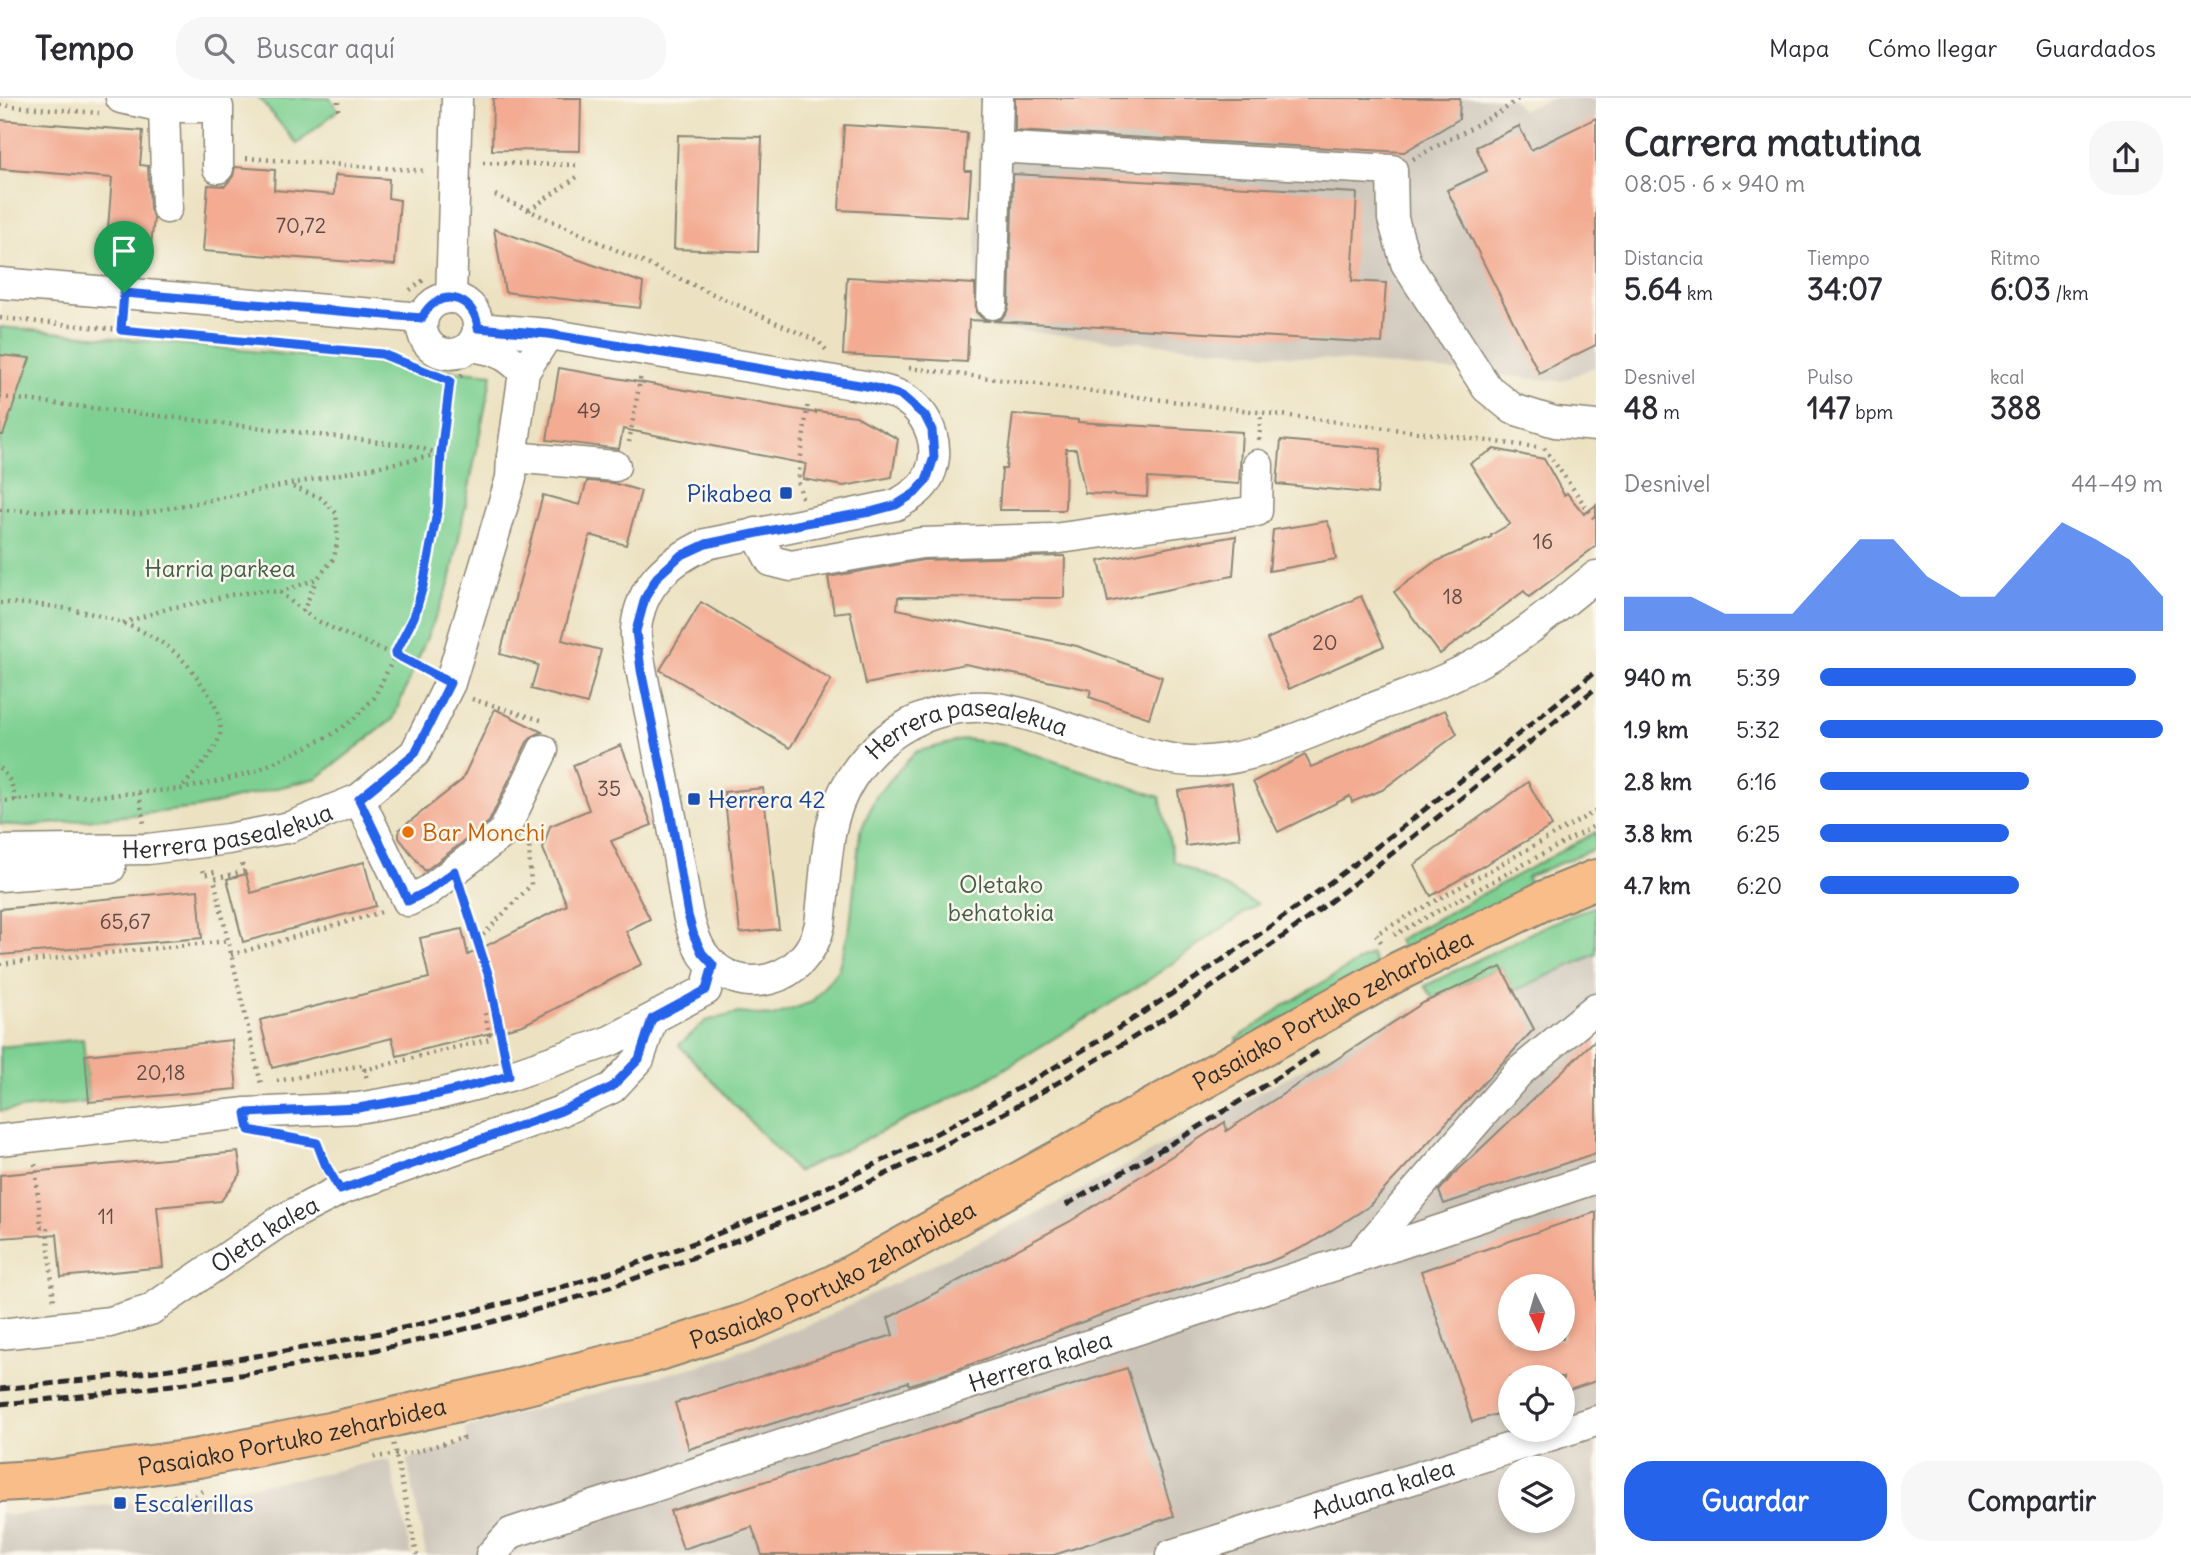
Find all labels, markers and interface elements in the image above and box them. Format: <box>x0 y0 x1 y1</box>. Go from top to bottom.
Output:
search box <box>176 17 666 80</box>
text: Tempo <box>35 27 134 69</box>
icon: search <box>200 29 238 67</box>
text: Buscar aquí <box>256 32 395 65</box>
text: Mapa <box>1769 33 1829 63</box>
text: Cómo llegar <box>1867 33 1997 63</box>
text: Guardados <box>2035 33 2156 63</box>
text: Carrera matutina <box>1624 119 1922 166</box>
button: share <box>2089 121 2163 195</box>
text: 08:05 · 6 × 940 m <box>1624 169 1805 198</box>
house number: 70,72 <box>276 212 326 239</box>
pin <box>94 221 154 293</box>
icon: arrive <box>105 232 143 270</box>
text: Distancia <box>1624 246 1703 270</box>
text: Tiempo <box>1807 246 1870 270</box>
text: Ritmo <box>1990 246 2040 270</box>
text: 5.64 <box>1624 270 1682 308</box>
text: 34:07 <box>1807 270 1882 308</box>
text: 6:03 <box>1990 270 2051 308</box>
text: km <box>1682 281 1713 305</box>
text: /km <box>2051 281 2089 305</box>
text: Desnivel <box>1624 365 1695 389</box>
text: Pulso <box>1807 365 1853 389</box>
text: kcal <box>1990 365 2024 389</box>
text: 48 <box>1624 389 1659 427</box>
text: 147 <box>1807 389 1851 427</box>
text: 388 <box>1990 389 2042 427</box>
house number: 49 <box>577 397 601 424</box>
text: m <box>1659 400 1680 424</box>
text: bpm <box>1851 400 1893 424</box>
text: Desnivel <box>1624 469 1710 498</box>
text: 44–49 m <box>2071 469 2163 498</box>
place label: Pikabea <box>687 478 772 508</box>
marker: Pikabea <box>778 485 794 501</box>
house number: 16 <box>1533 528 1553 555</box>
park label: Harria parkea <box>144 553 296 583</box>
house number: 18 <box>1443 583 1463 610</box>
house number: 20 <box>1312 629 1338 656</box>
text: 940 m <box>1624 663 1691 692</box>
text: 5:39 <box>1736 663 1781 692</box>
street label: Herrera pasealekua <box>859 692 1072 766</box>
text: 1.9 km <box>1624 715 1689 744</box>
text: 5:32 <box>1736 715 1780 744</box>
text: 2.8 km <box>1624 767 1692 796</box>
text: 6:16 <box>1736 767 1777 796</box>
house number: 35 <box>597 775 621 802</box>
place label: Herrera 42 <box>708 784 826 814</box>
marker: Herrera 42 <box>686 791 702 807</box>
street label: Herrera pasealekua <box>122 796 337 864</box>
place label: Bar Monchi <box>422 817 545 847</box>
text: 3.8 km <box>1624 819 1692 848</box>
text: 6:25 <box>1736 819 1780 848</box>
marker: Bar Monchi <box>400 824 416 840</box>
park label: Oletako behatokia <box>948 869 1054 927</box>
text: 4.7 km <box>1624 871 1691 900</box>
text: 6:20 <box>1736 871 1782 900</box>
house number: 65,67 <box>99 908 151 935</box>
street label: Pasaiako Portuko zeharbidea <box>1187 922 1478 1097</box>
house number: 20,18 <box>136 1059 186 1086</box>
street label: Oleta kalea <box>205 1189 324 1279</box>
street label: Pasaiako Portuko zeharbidea <box>686 1194 981 1355</box>
house number: 11 <box>98 1203 114 1230</box>
north arrow <box>1498 1274 1575 1351</box>
map controls <box>1498 1274 1575 1533</box>
street label: Herrera kalea <box>965 1324 1115 1398</box>
button: locate <box>1498 1365 1575 1442</box>
street label: Pasaiako Portuko zeharbidea <box>136 1390 449 1482</box>
street label: Aduana kalea <box>1307 1452 1458 1525</box>
button: layers <box>1498 1456 1575 1533</box>
button: Guardar <box>1624 1461 1887 1541</box>
button: Compartir <box>1901 1461 2163 1541</box>
place label: Escalerillas <box>134 1488 254 1518</box>
marker: Escalerillas <box>112 1495 128 1511</box>

